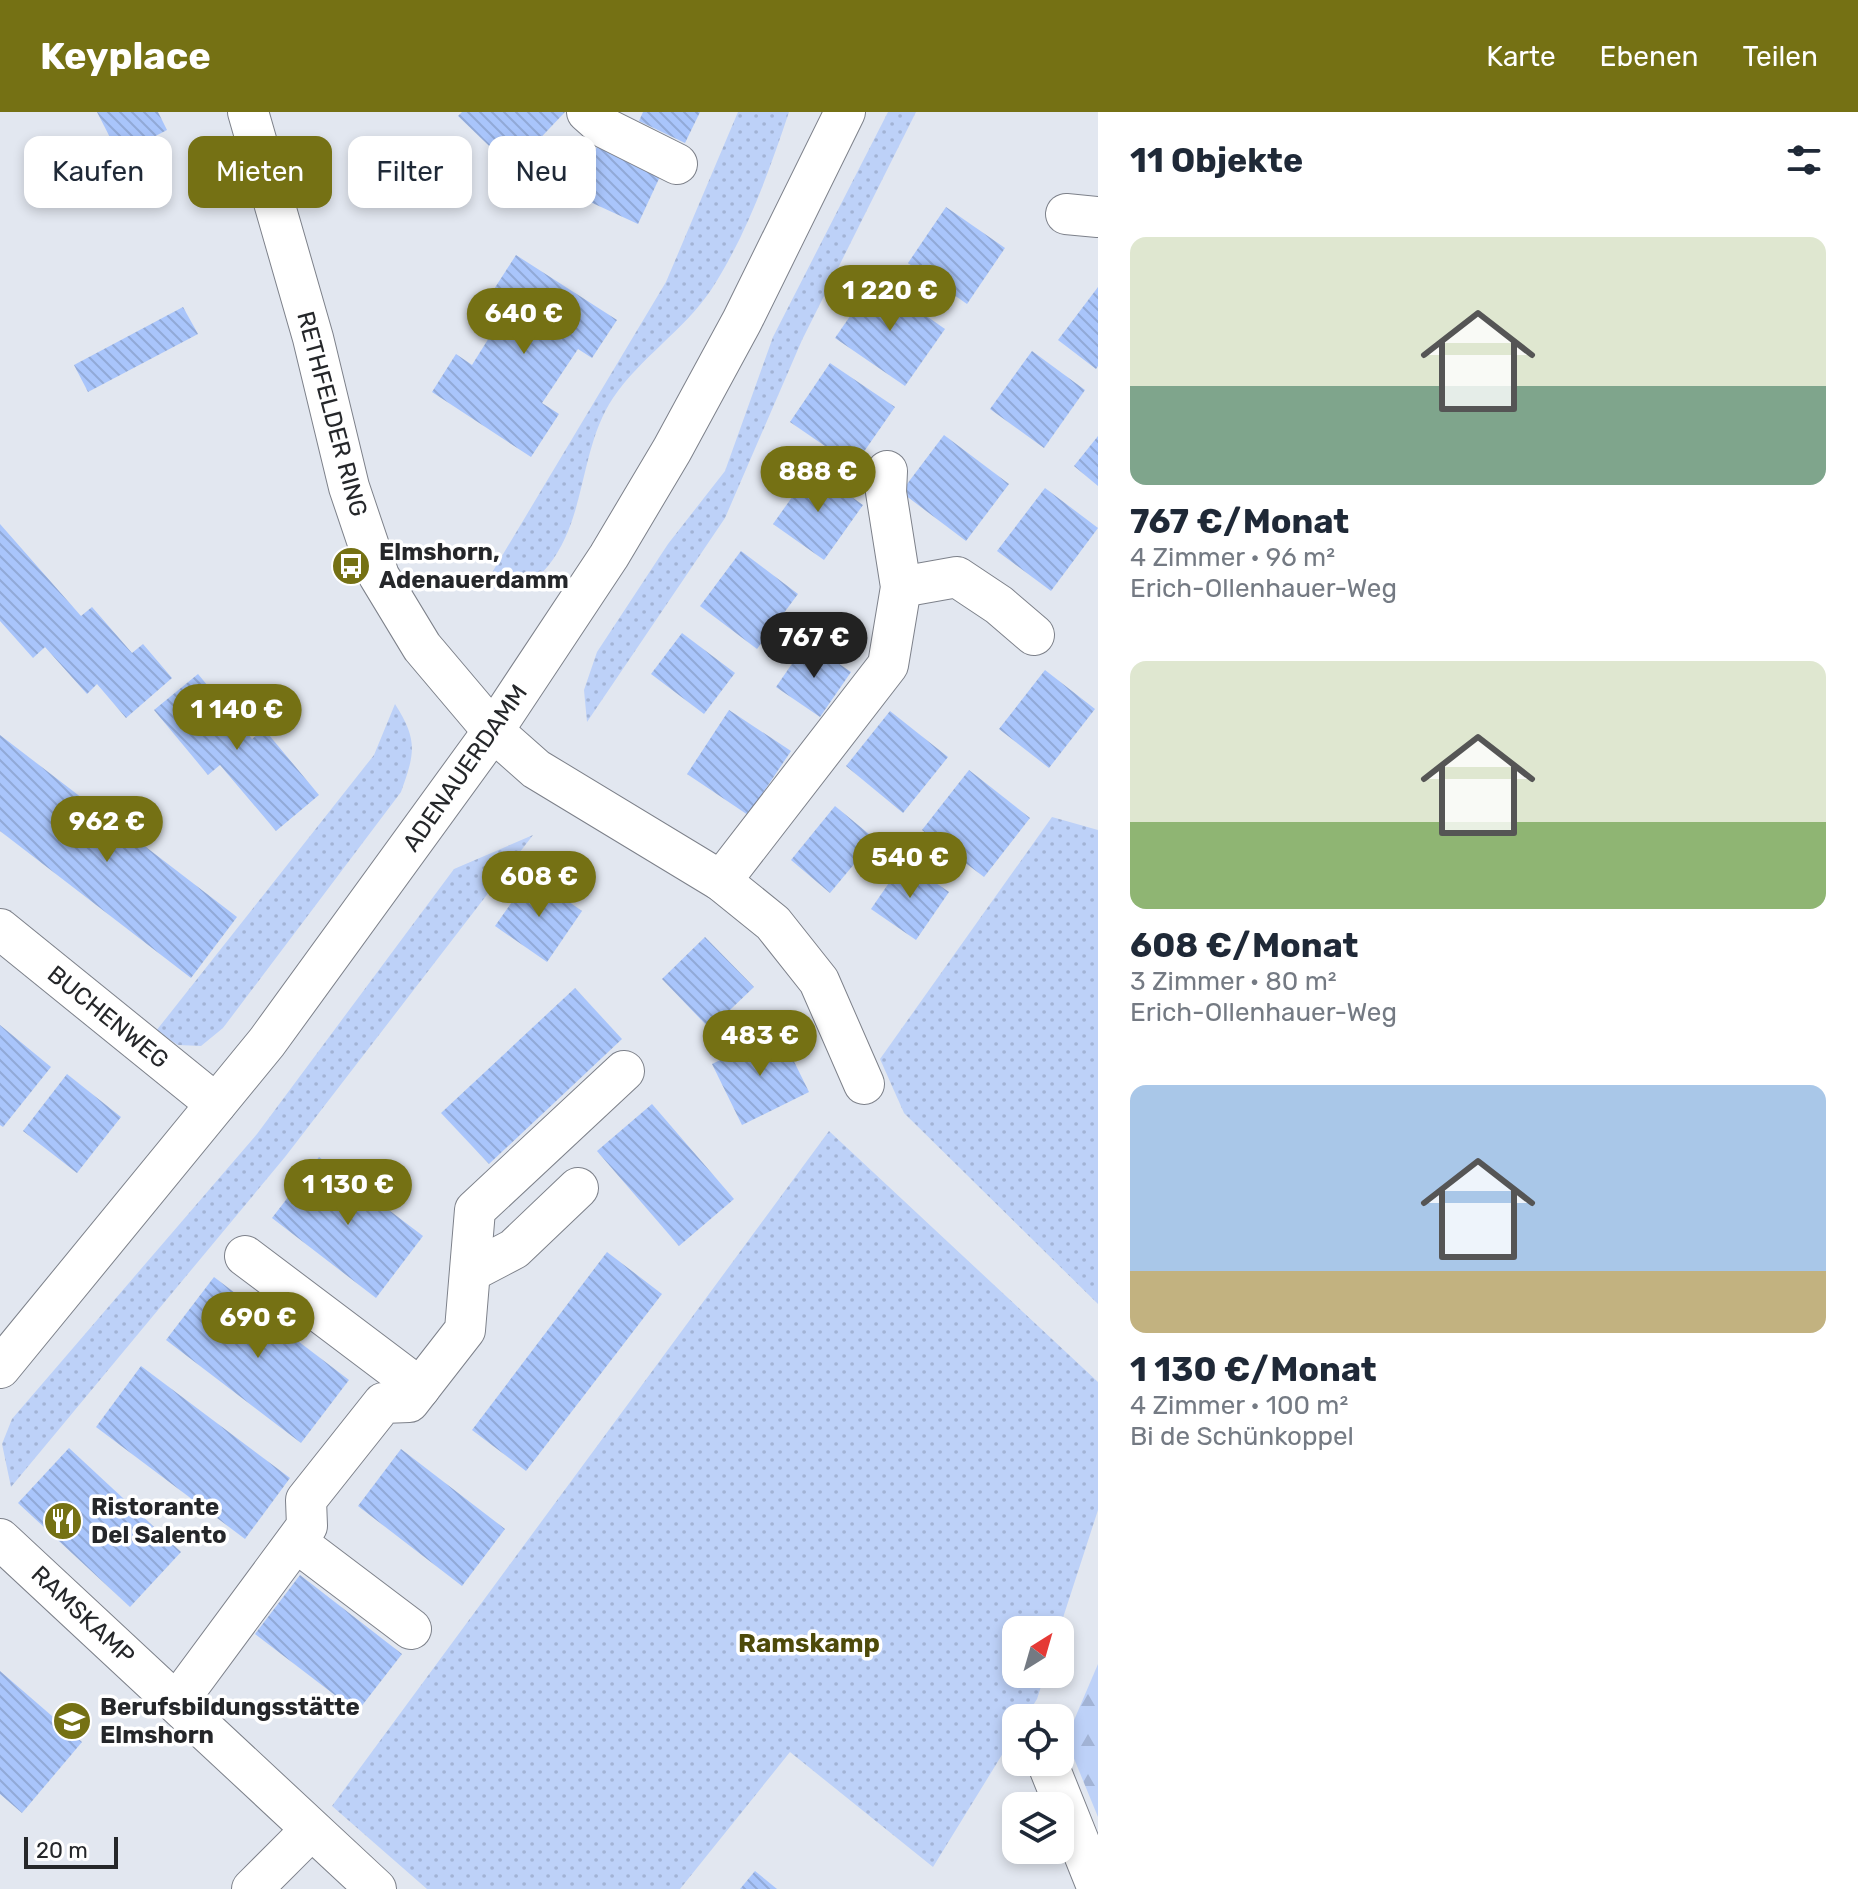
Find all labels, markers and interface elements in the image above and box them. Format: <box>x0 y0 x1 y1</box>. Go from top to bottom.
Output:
text: Keyplace <box>40 33 211 79</box>
text: Karte <box>1486 40 1556 73</box>
text: Ebenen <box>1600 40 1699 73</box>
text: Teilen <box>1743 40 1818 73</box>
chip: Kaufen <box>24 136 172 208</box>
chip: Mieten <box>188 136 332 208</box>
chip: Filter <box>348 136 472 208</box>
chip: Neu <box>488 136 596 208</box>
icon: filters <box>1782 138 1826 182</box>
text: 11 Objekte <box>1130 140 1303 181</box>
pin: 1 220 € <box>816 265 964 333</box>
text: 1 220 € <box>842 275 938 306</box>
pin: 640 € <box>468 288 580 356</box>
icon: home <box>1406 289 1550 433</box>
text: 640 € <box>485 298 563 329</box>
street label: RETHFELDER RING <box>291 308 373 520</box>
pin: 888 € <box>762 446 874 514</box>
text: 888 € <box>779 456 857 487</box>
text: 767 €/Monat <box>1130 501 1349 542</box>
place label: Elmshorn, Adenauerdamm <box>379 538 569 594</box>
text: 4 Zimmer · 96 m² <box>1130 542 1335 573</box>
bus stop icon: Elmshorn, Adenauerdamm <box>330 545 372 587</box>
text: Erich-Ollenhauer-Weg <box>1130 573 1397 604</box>
pin: 767 € <box>758 612 870 680</box>
text: 767 € <box>778 622 850 653</box>
street label: ADENAUERDAMM <box>397 679 533 857</box>
pin: 1 140 € <box>163 684 311 752</box>
text: 1 140 € <box>191 694 283 725</box>
icon: home <box>1406 713 1550 857</box>
pin: 962 € <box>51 796 163 864</box>
text: 962 € <box>69 806 145 837</box>
pin: 540 € <box>854 832 966 900</box>
text: 540 € <box>871 842 949 873</box>
pin: 608 € <box>483 851 595 919</box>
text: 608 € <box>500 861 578 892</box>
text: 608 €/Monat <box>1130 925 1358 966</box>
street label: BUCHENWEG <box>42 960 174 1074</box>
text: 3 Zimmer · 80 m² <box>1130 966 1337 997</box>
text: Erich-Ollenhauer-Weg <box>1130 997 1397 1028</box>
pin: 483 € <box>704 1010 816 1078</box>
text: 483 € <box>721 1020 799 1051</box>
icon: home <box>1406 1137 1550 1281</box>
pin: 1 130 € <box>274 1159 422 1227</box>
text: 1 130 € <box>302 1169 394 1200</box>
pin: 690 € <box>202 1292 314 1360</box>
text: 690 € <box>219 1302 297 1333</box>
text: 1 130 €/Monat <box>1130 1349 1377 1390</box>
text: 4 Zimmer · 100 m² <box>1130 1390 1348 1421</box>
text: Bi de Schünkoppel <box>1130 1421 1354 1452</box>
place label: Ristorante Del Salento <box>91 1493 227 1549</box>
restaurant icon: Ristorante Del Salento <box>42 1500 84 1542</box>
street label: RAMSKAMP <box>26 1560 140 1670</box>
north arrow <box>1002 1616 1074 1688</box>
map controls <box>1002 1616 1074 1864</box>
district label: Ramskamp <box>738 1628 880 1659</box>
place label: Berufsbildungsstätte Elmshorn <box>100 1693 360 1749</box>
school or university icon: Berufsbildungsstätte Elmshorn <box>51 1700 93 1742</box>
button: locate <box>1002 1704 1074 1776</box>
button: layers <box>1002 1792 1074 1864</box>
scale bar <box>24 1833 118 1869</box>
text: 20 m <box>36 1837 88 1864</box>

